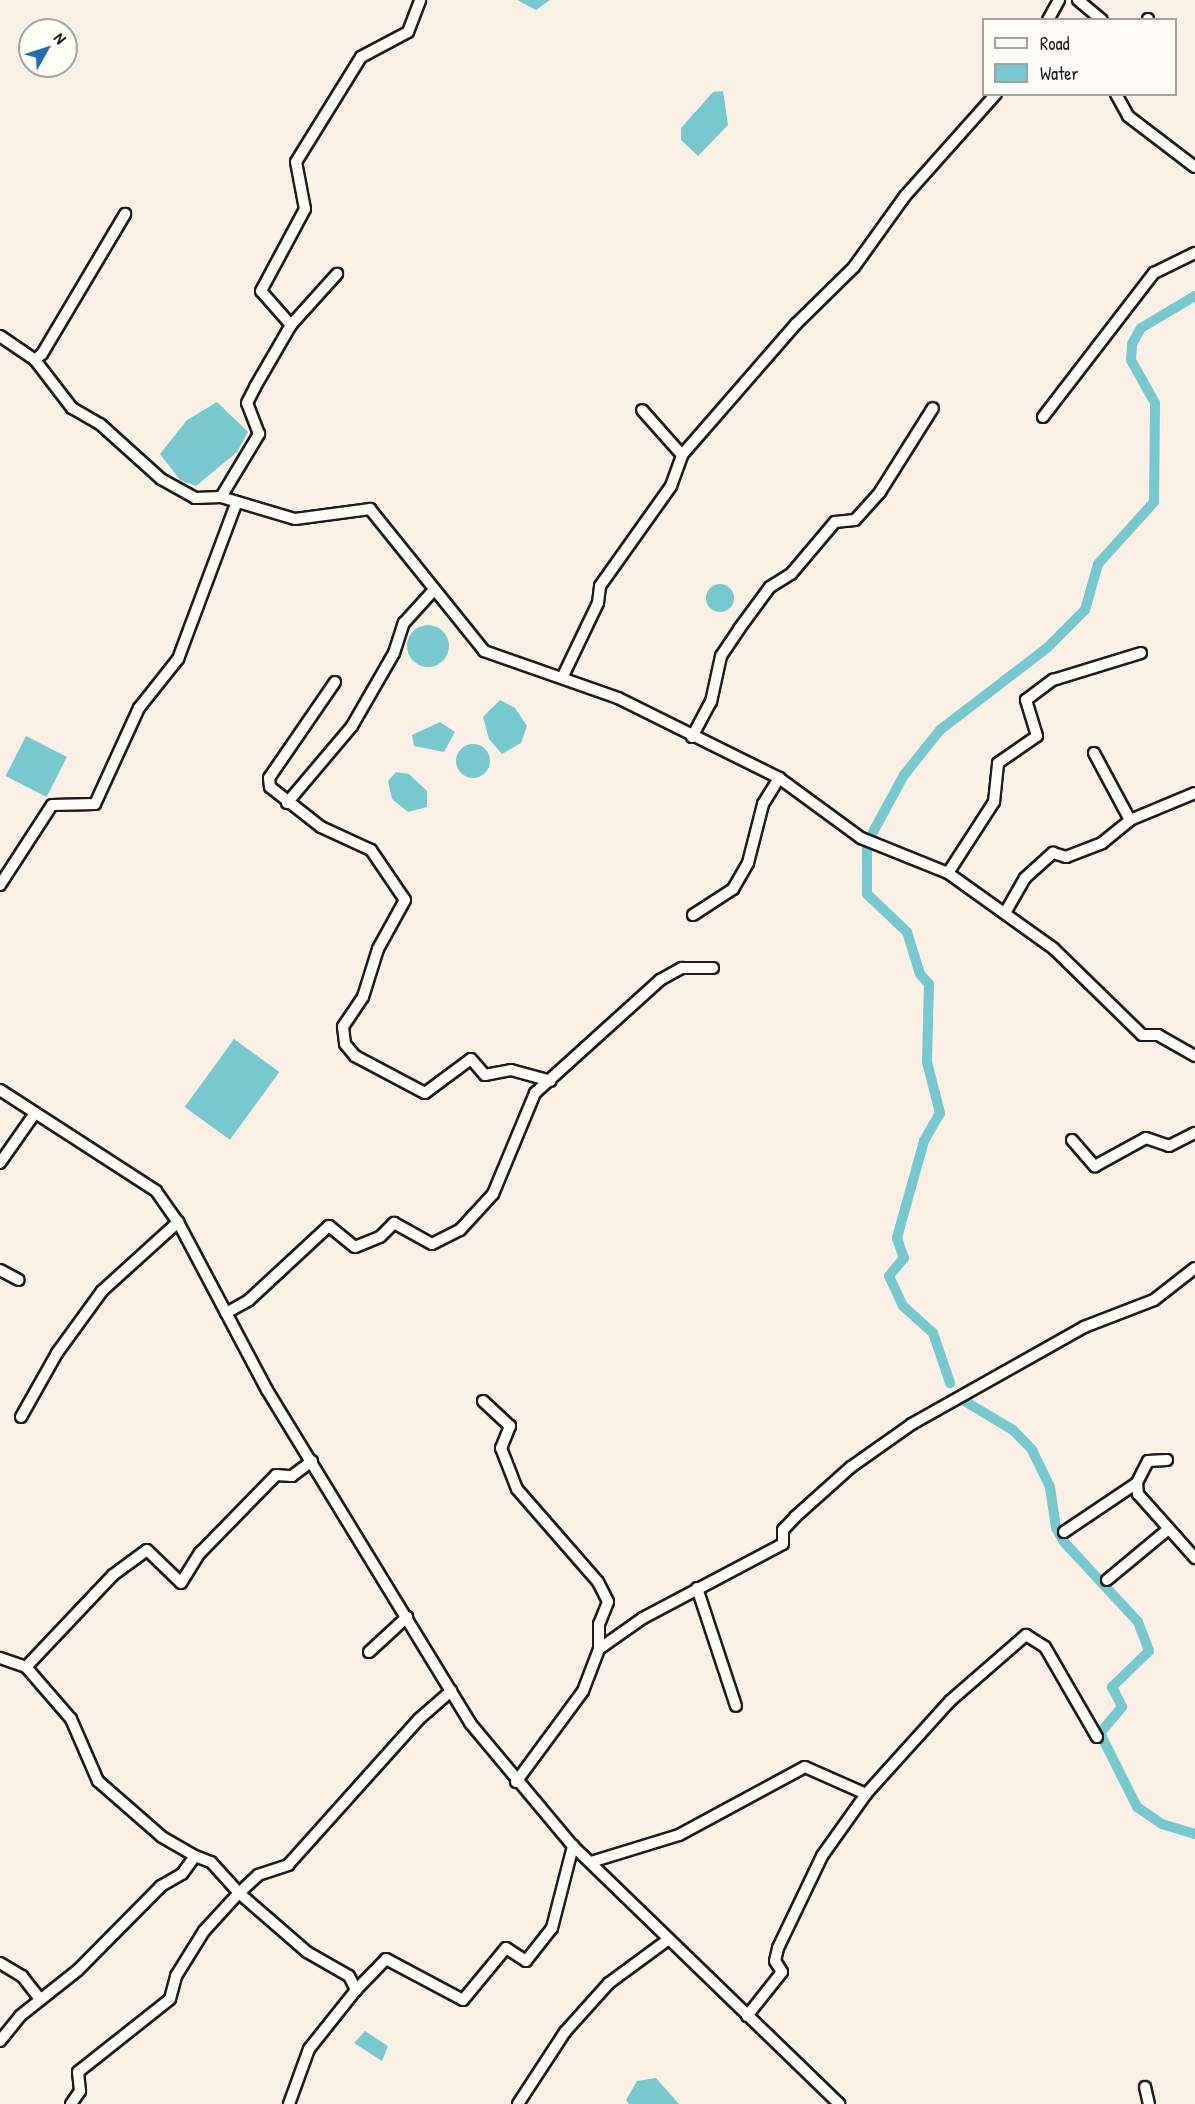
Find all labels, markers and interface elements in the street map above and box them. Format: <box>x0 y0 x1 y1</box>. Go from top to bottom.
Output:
north arrow <box>18 18 78 78</box>
legend <box>982 18 1177 96</box>
text: N <box>49 28 72 48</box>
text: Road <box>1040 31 1070 56</box>
text: Water <box>1040 61 1078 86</box>

